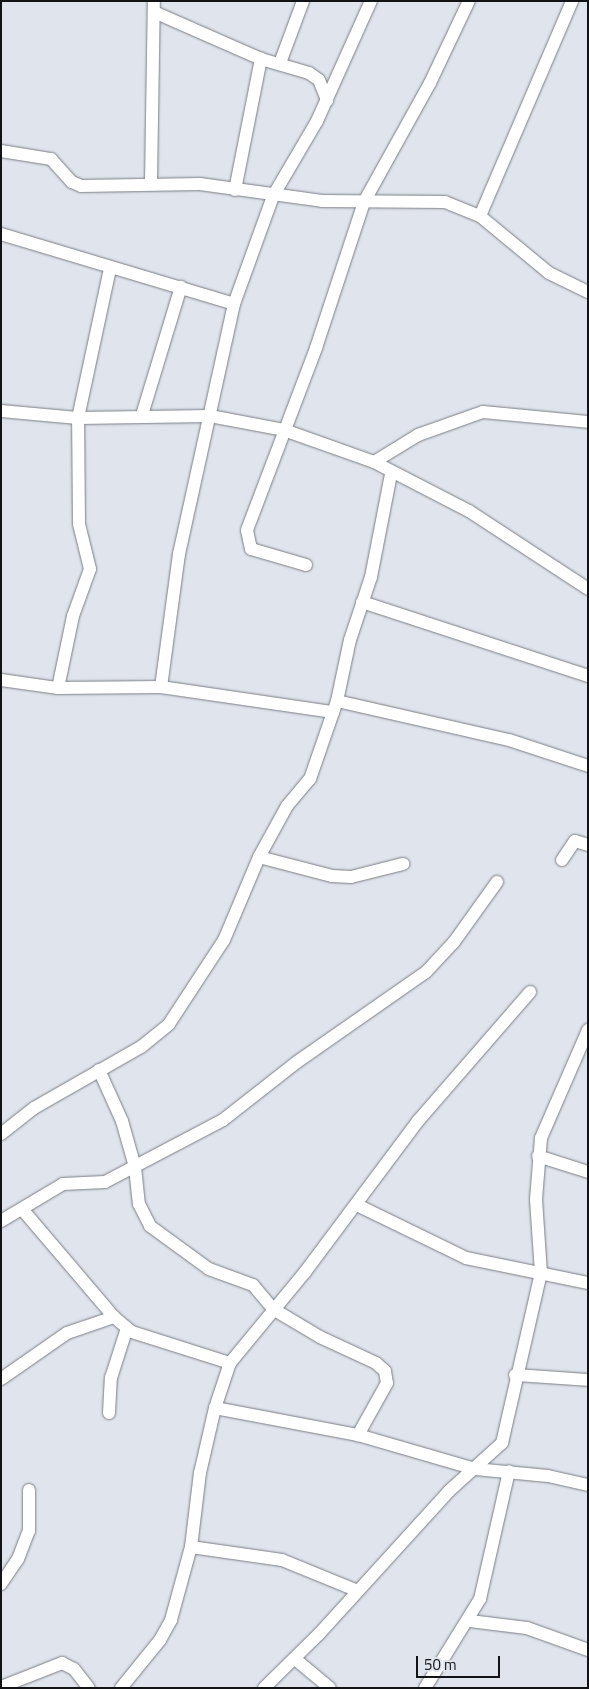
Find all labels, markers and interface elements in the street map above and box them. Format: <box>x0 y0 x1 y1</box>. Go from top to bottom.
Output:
scale bar <box>419 1646 503 1678</box>
text: 50 m <box>424 1653 457 1676</box>

